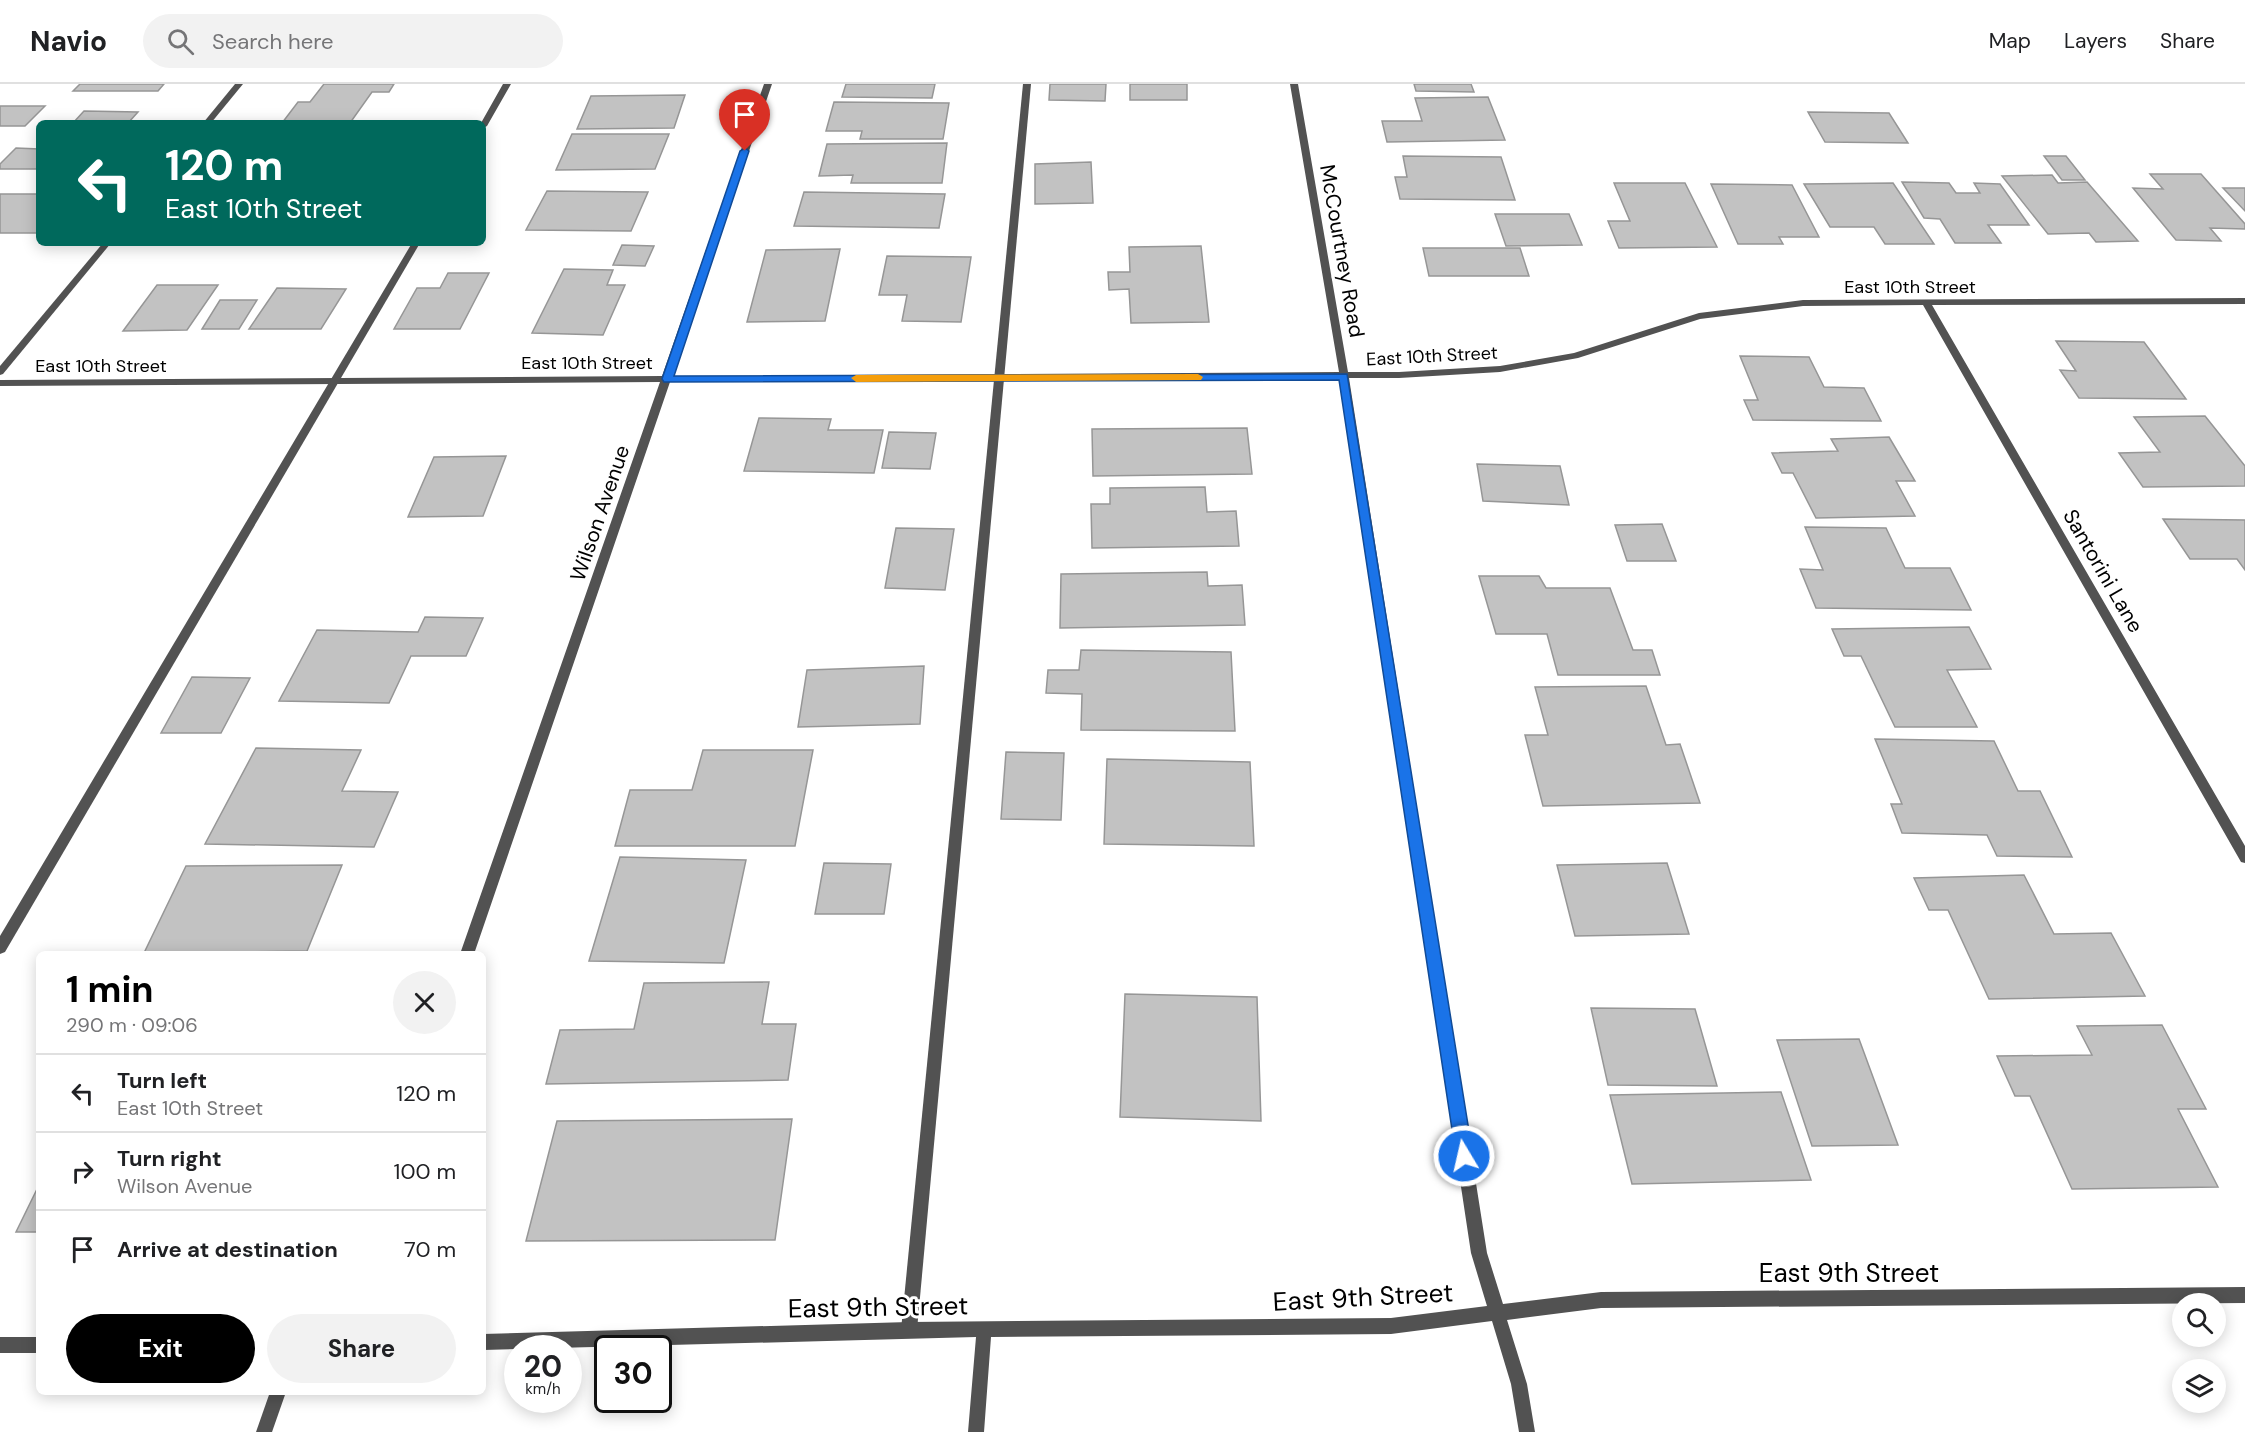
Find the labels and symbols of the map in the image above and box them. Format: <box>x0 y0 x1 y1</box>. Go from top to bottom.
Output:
pin <box>719 89 770 151</box>
street label: McCourtney Road <box>1313 162 1371 340</box>
street label: East 10th Street <box>1844 275 1976 299</box>
street label: East 10th Street <box>1366 341 1498 371</box>
street label: East 10th Street <box>521 351 653 375</box>
street label: East 10th Street <box>35 354 167 378</box>
street label: Wilson Avenue <box>564 441 636 585</box>
street label: Santorini Lane <box>2056 504 2150 638</box>
position arrow <box>1432 1124 1496 1188</box>
street label: East 9th Street <box>1759 1256 1939 1290</box>
street label: East 9th Street <box>1272 1275 1454 1319</box>
street label: East 9th Street <box>787 1288 969 1326</box>
speed limit sign: 30 <box>594 1335 672 1413</box>

